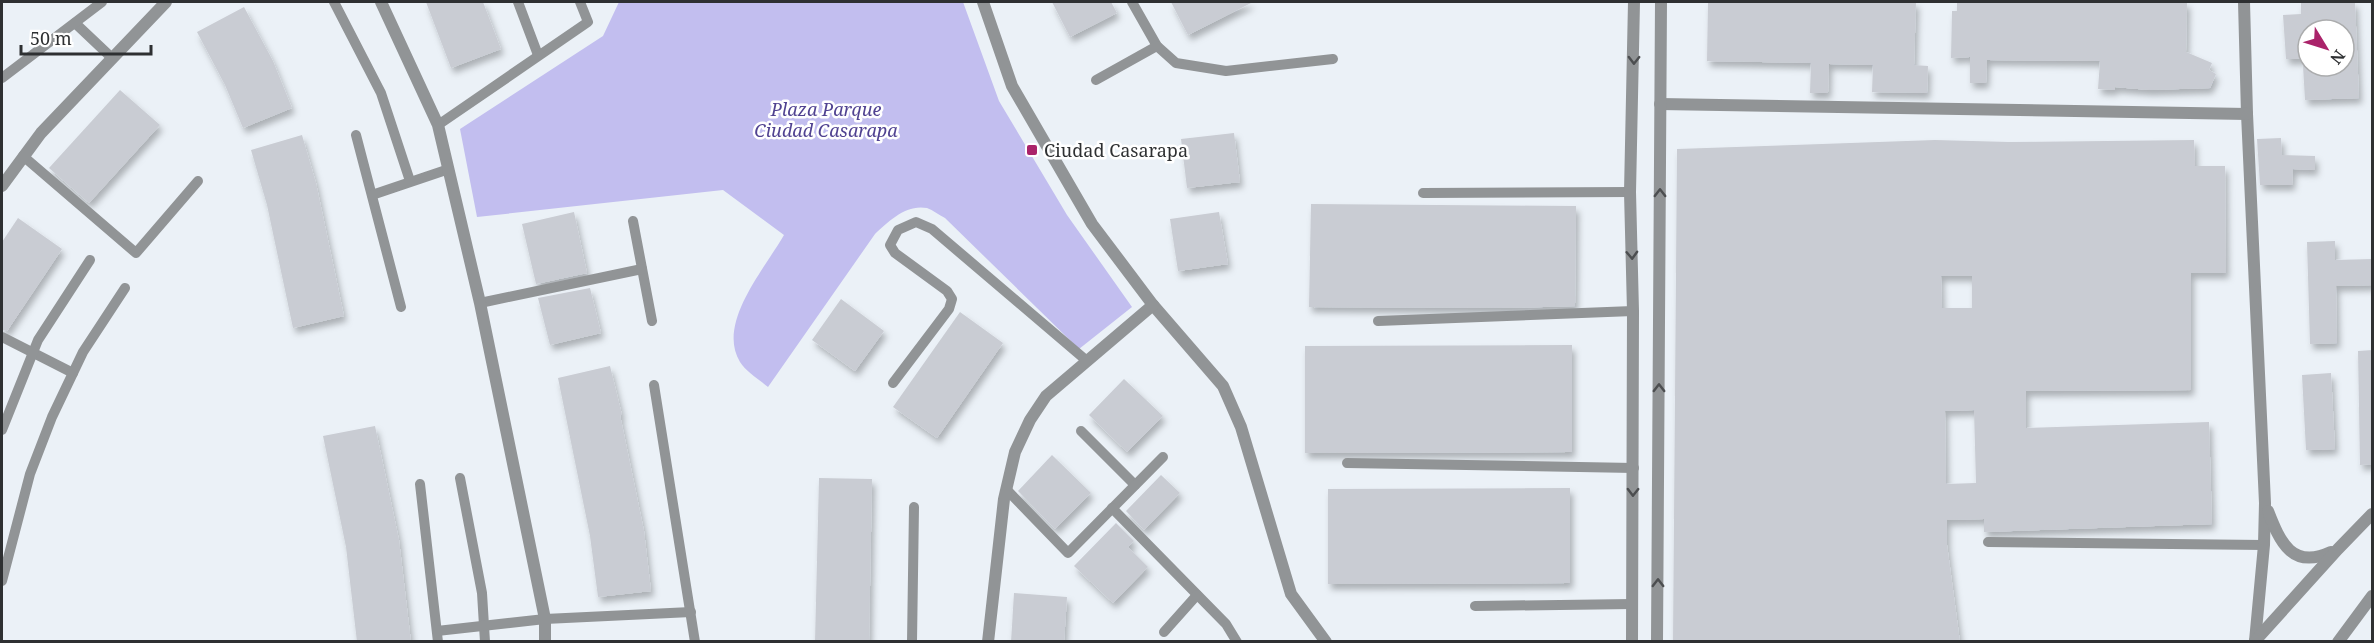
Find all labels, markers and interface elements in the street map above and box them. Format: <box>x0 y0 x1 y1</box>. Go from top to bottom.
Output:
scale bar <box>21 18 152 56</box>
north arrow <box>2296 18 2356 78</box>
text: 50 m <box>30 26 72 50</box>
text: N <box>2325 45 2350 69</box>
one-way arrow <box>1627 55 1640 64</box>
park label: Plaza Parque Ciudad Casarapa <box>754 97 898 142</box>
place label: Ciudad Casarapa <box>1044 138 1188 162</box>
marker: Ciudad Casarapa <box>1025 143 1039 157</box>
one-way arrow <box>1653 189 1666 198</box>
one-way arrow <box>1625 250 1638 259</box>
one-way arrow <box>1652 384 1665 393</box>
one-way arrow <box>1627 487 1639 496</box>
one-way arrow <box>1652 579 1664 588</box>

